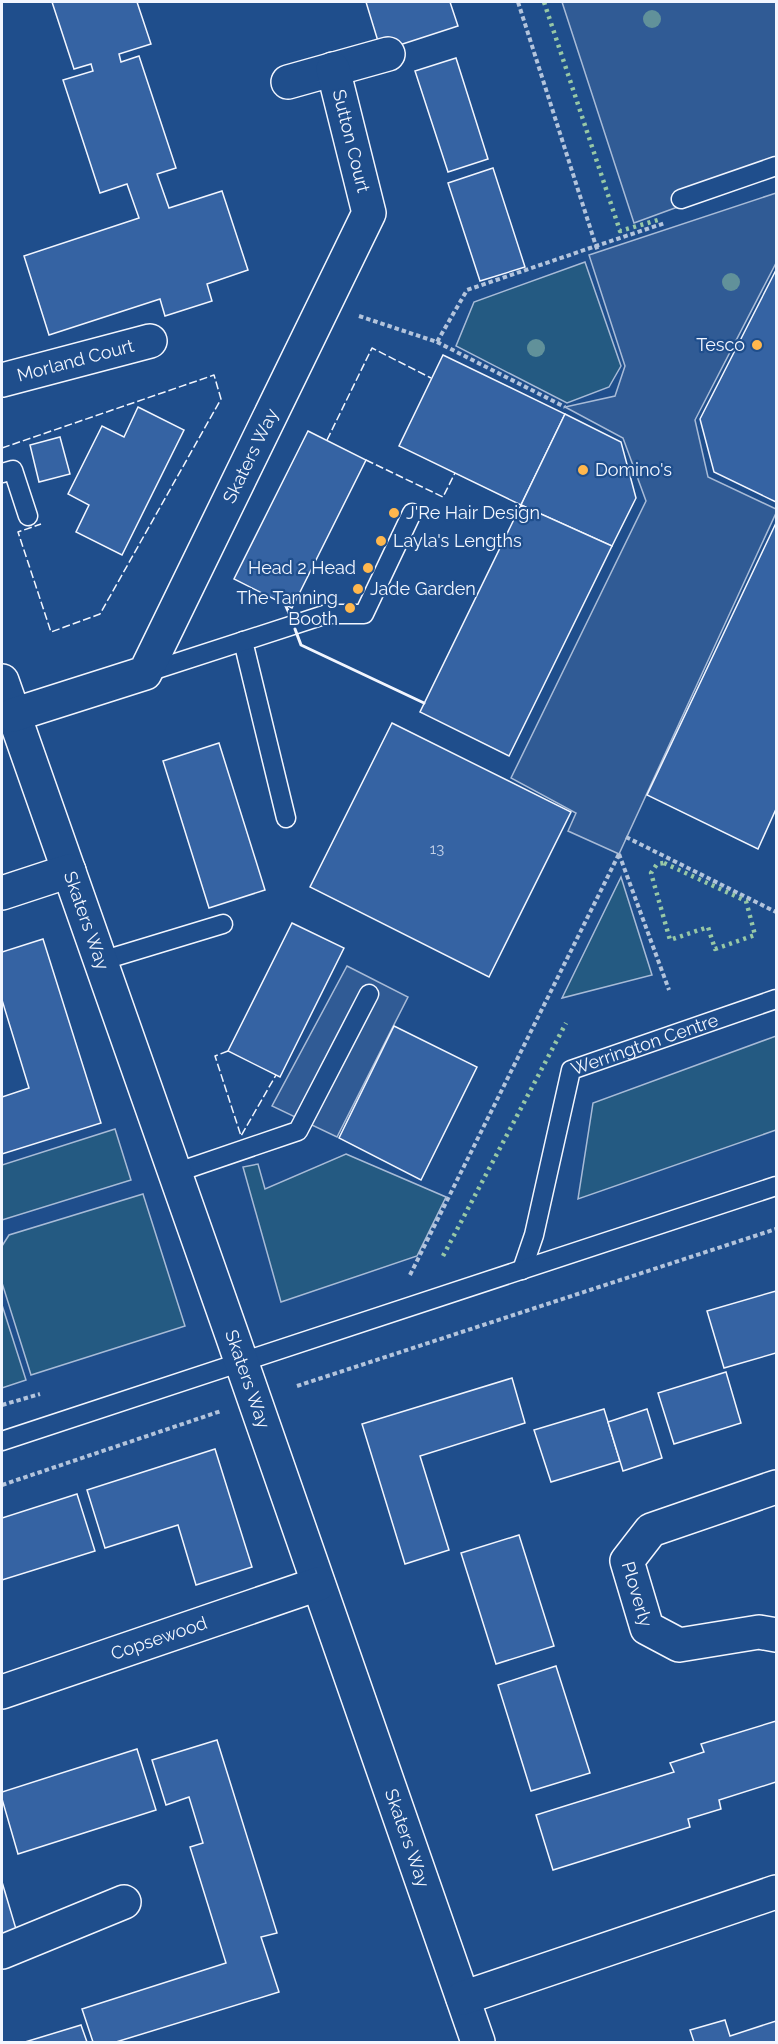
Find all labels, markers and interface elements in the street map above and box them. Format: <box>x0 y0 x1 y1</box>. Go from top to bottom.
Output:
street label: Sutton Court <box>329 87 374 195</box>
place label: Tesco <box>696 334 745 355</box>
street label: Morland Court <box>15 335 136 386</box>
marker: Tesco <box>750 338 764 352</box>
street label: Skaters Way <box>218 405 282 507</box>
place label: Domino's <box>595 459 672 480</box>
marker: Domino's <box>576 463 590 477</box>
place label: J'Re Hair Design <box>406 502 540 523</box>
marker: J'Re Hair Design <box>387 506 401 520</box>
place label: Layla's Lengths <box>393 530 522 551</box>
marker: Layla's Lengths <box>374 534 388 548</box>
place label: Head 2 Head <box>248 557 356 578</box>
marker: Head 2 Head <box>361 561 375 575</box>
place label: Jade Garden <box>370 578 476 599</box>
marker: Jade Garden <box>351 582 365 596</box>
place label: The Tanning Booth <box>236 587 338 629</box>
marker: The Tanning Booth <box>343 601 357 615</box>
house number: 13 <box>430 840 444 858</box>
street label: Skaters Way <box>60 868 114 973</box>
street label: Werrington Centre <box>568 1009 721 1079</box>
street label: Skaters Way <box>221 1327 275 1431</box>
street label: Ploverly <box>618 1559 657 1629</box>
street label: Copsewood <box>108 1612 210 1664</box>
street label: Skaters Way <box>381 1786 434 1890</box>

